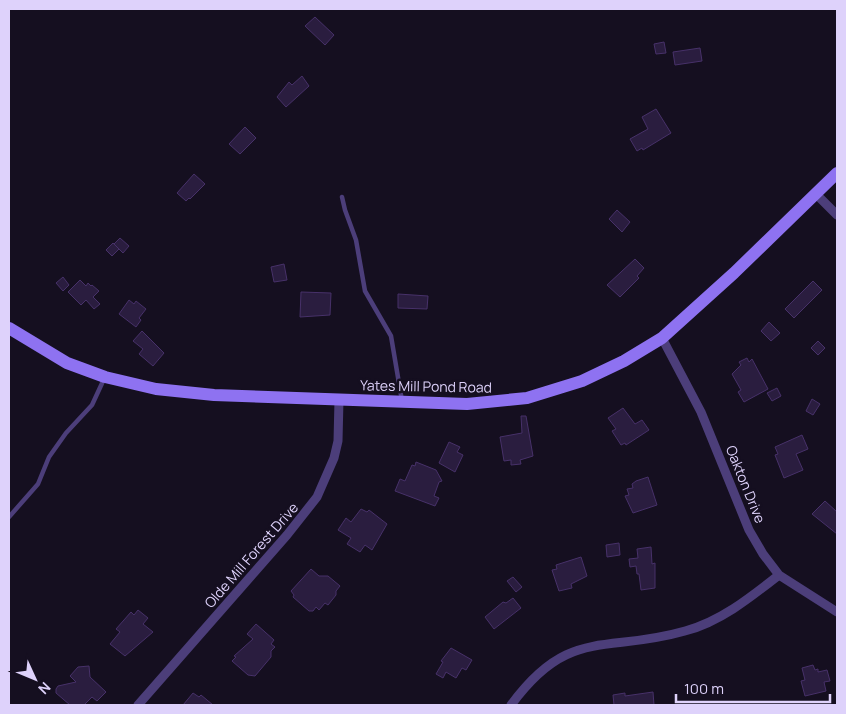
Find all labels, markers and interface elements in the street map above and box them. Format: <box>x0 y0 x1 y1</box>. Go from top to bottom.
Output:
street label: Yates Mill Pond Road <box>360 375 492 397</box>
street label: Oakton Drive <box>722 442 770 526</box>
street label: Olde Mill Forest Drive <box>200 498 302 612</box>
north arrow <box>10 654 60 704</box>
scale bar <box>676 672 830 704</box>
text: N <box>34 678 55 699</box>
text: 100 m <box>684 678 724 699</box>

